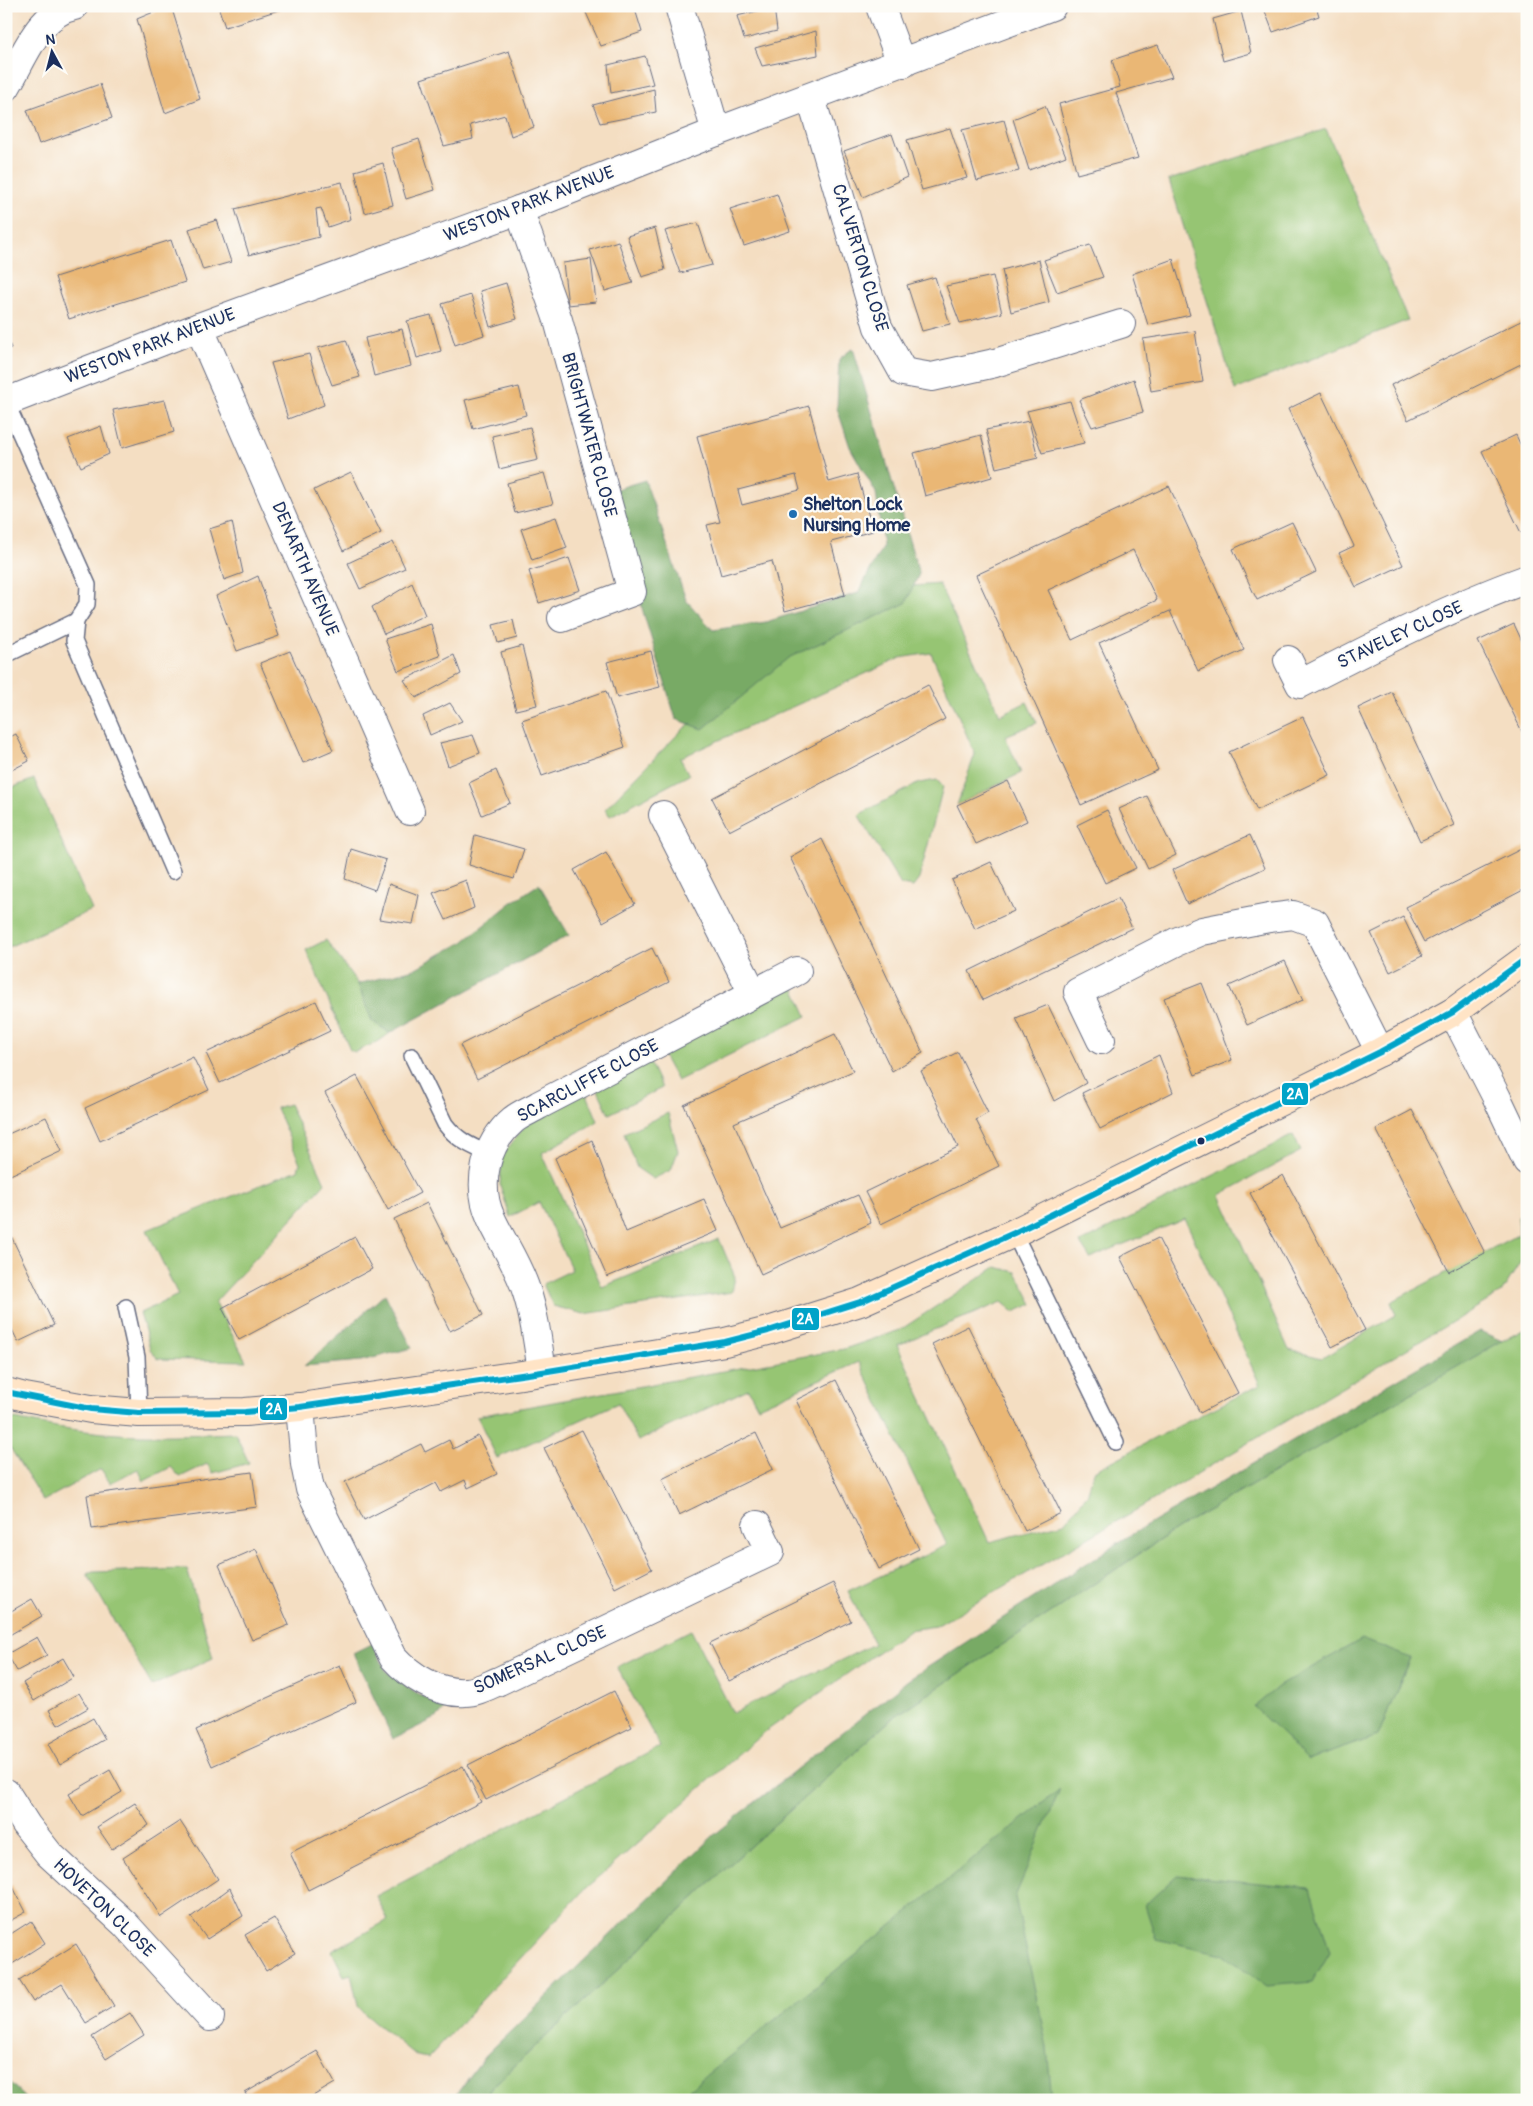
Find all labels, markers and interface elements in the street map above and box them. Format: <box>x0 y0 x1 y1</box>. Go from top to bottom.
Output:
north arrow <box>28 28 78 78</box>
text: N <box>45 31 56 49</box>
street label: WESTON PARK AVENUE <box>440 161 618 247</box>
street label: CALVERTON CLOSE <box>827 181 893 335</box>
street label: WESTON PARK AVENUE <box>61 303 239 389</box>
street label: BRIGHTWATER CLOSE <box>556 350 622 520</box>
place label: Shelton Lock Nursing Home <box>803 493 911 537</box>
street label: DENARTH AVENUE <box>266 498 344 640</box>
marker: Shelton Lock Nursing Home <box>787 508 799 520</box>
street label: STAVELEY CLOSE <box>1334 596 1466 674</box>
street label: SCARCLIFFE CLOSE <box>513 1034 663 1128</box>
line badge: 2A <box>1281 1082 1309 1106</box>
text: 2A <box>1287 1086 1303 1103</box>
unlabelled marker <box>1196 1136 1206 1146</box>
line badge: 2A <box>791 1307 820 1331</box>
text: 2A <box>797 1311 813 1328</box>
line badge: 2A <box>259 1397 288 1421</box>
text: 2A <box>266 1401 282 1418</box>
street label: SOMERSAL CLOSE <box>470 1620 610 1700</box>
street label: HOVETON CLOSE <box>48 1854 160 1962</box>

